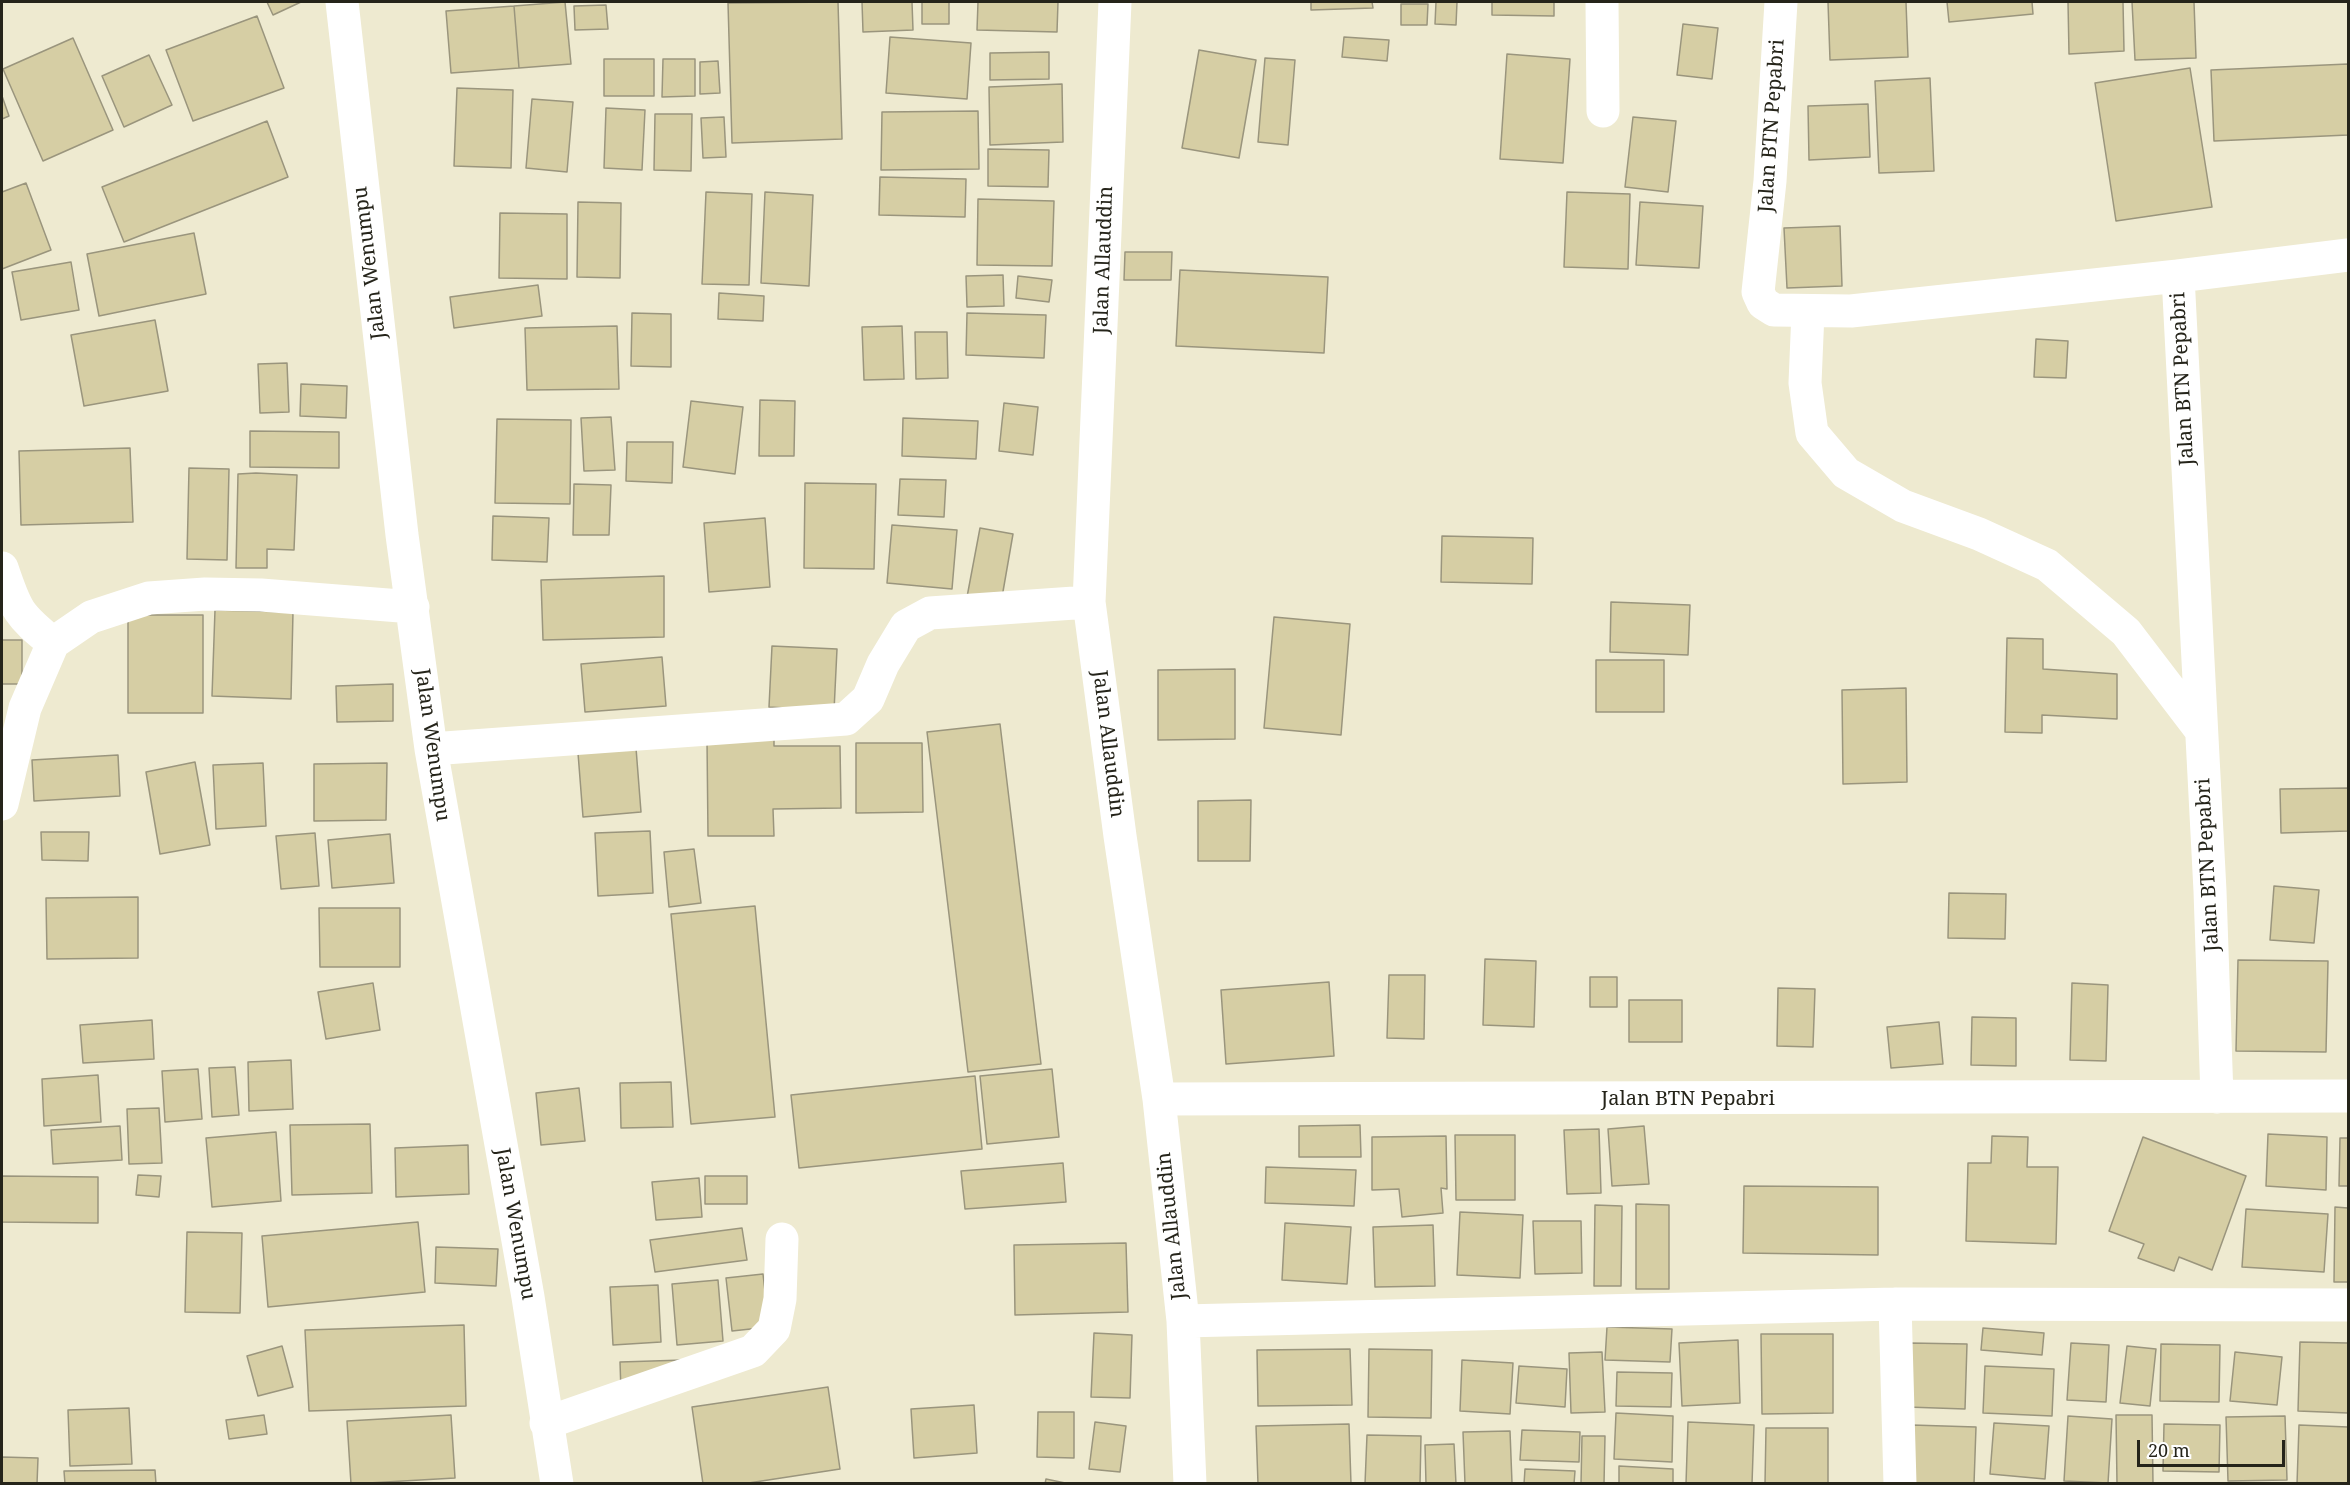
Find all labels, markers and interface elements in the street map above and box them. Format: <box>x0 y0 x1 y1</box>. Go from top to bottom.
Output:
street label: Jalan BTN Pepabri <box>1754 38 1790 214</box>
street label: Jalan Wenumpu <box>349 185 391 341</box>
street label: Jalan Allauddin <box>1089 185 1119 335</box>
street label: Jalan BTN Pepabri <box>2166 292 2200 466</box>
street label: Jalan Wenumpu <box>409 667 455 823</box>
street label: Jalan Allauddin <box>1087 669 1129 819</box>
street label: Jalan BTN Pepabri <box>2191 778 2225 952</box>
street label: Jalan BTN Pepabri <box>1601 1087 1775 1111</box>
street label: Jalan Wenumpu <box>490 1146 540 1302</box>
street label: Jalan Allauddin <box>1152 1151 1192 1301</box>
scale bar <box>2140 1428 2288 1466</box>
text: 20 m <box>2148 1438 2190 1462</box>

